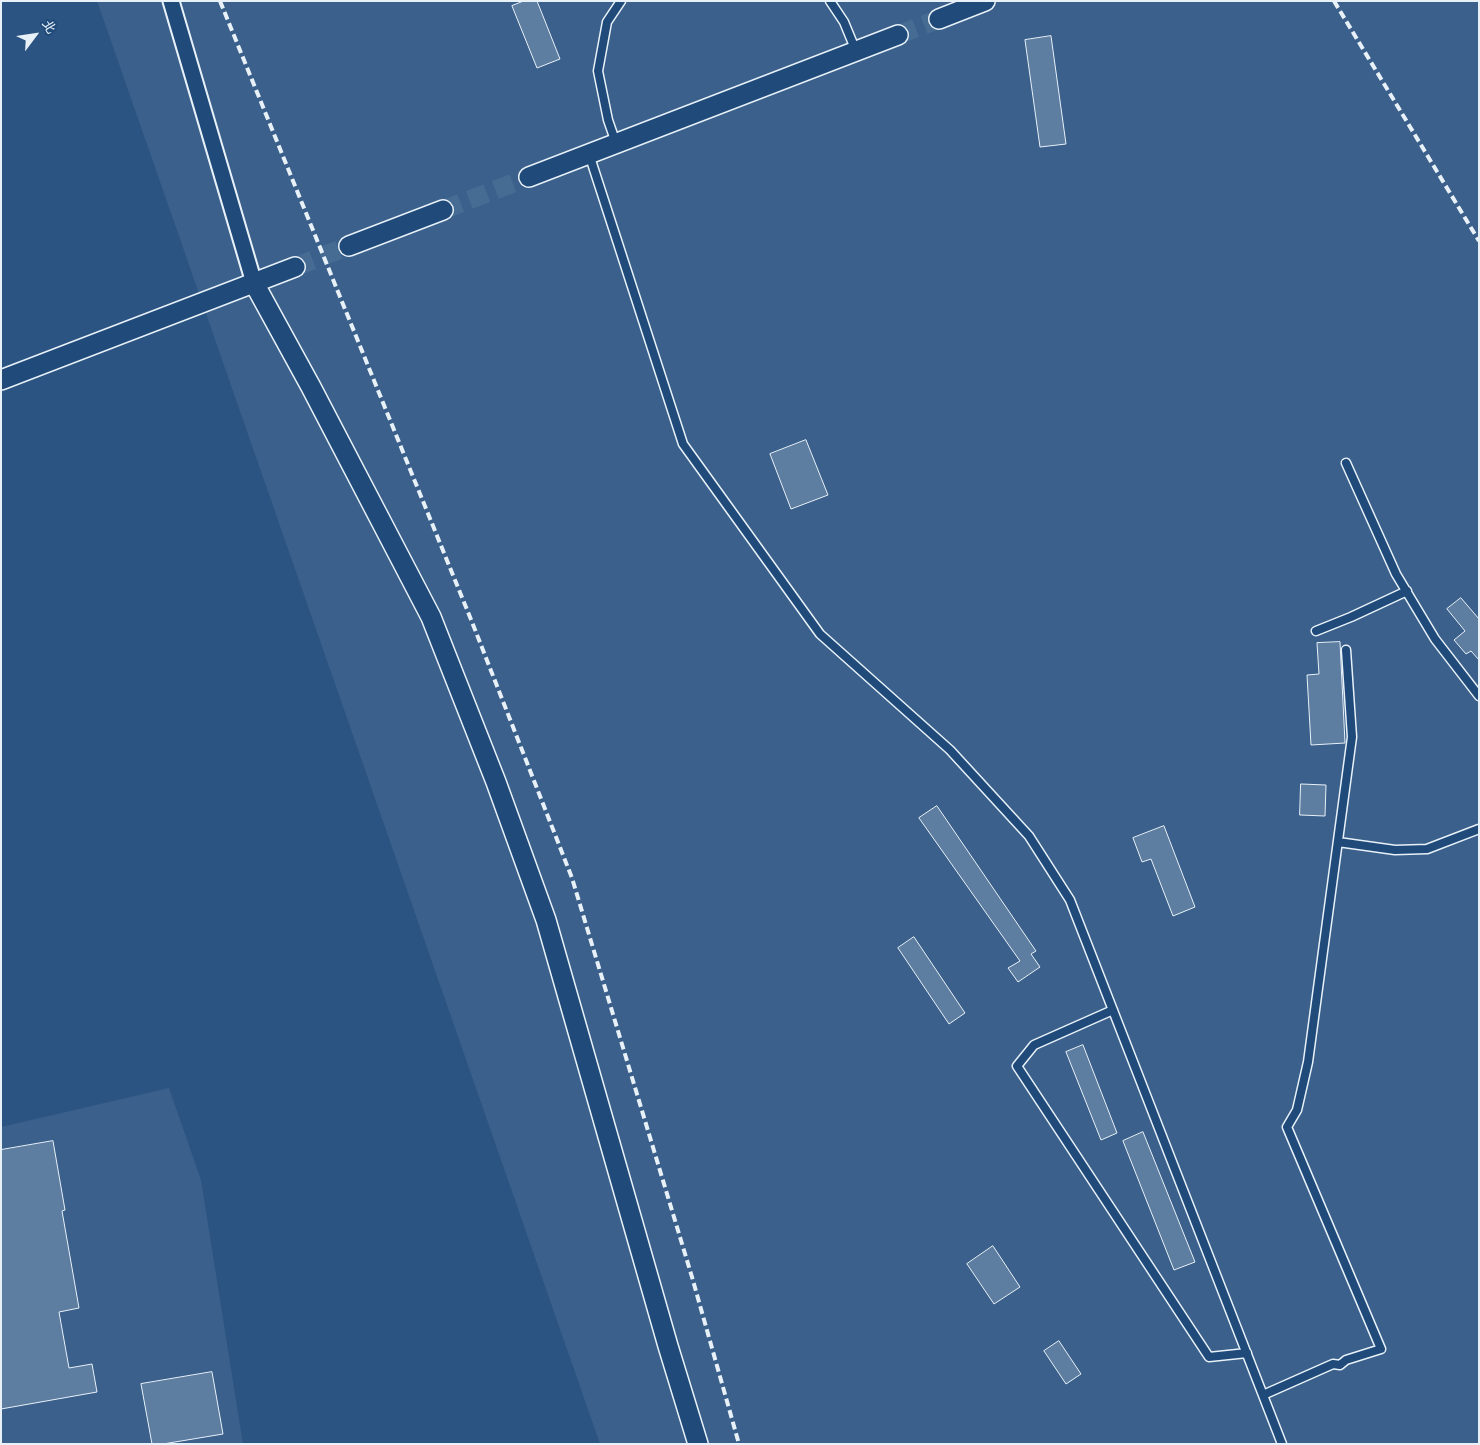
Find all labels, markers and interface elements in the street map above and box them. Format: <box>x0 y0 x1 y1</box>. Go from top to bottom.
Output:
north arrow <box>10 10 60 60</box>
text: 北 <box>36 16 61 38</box>

